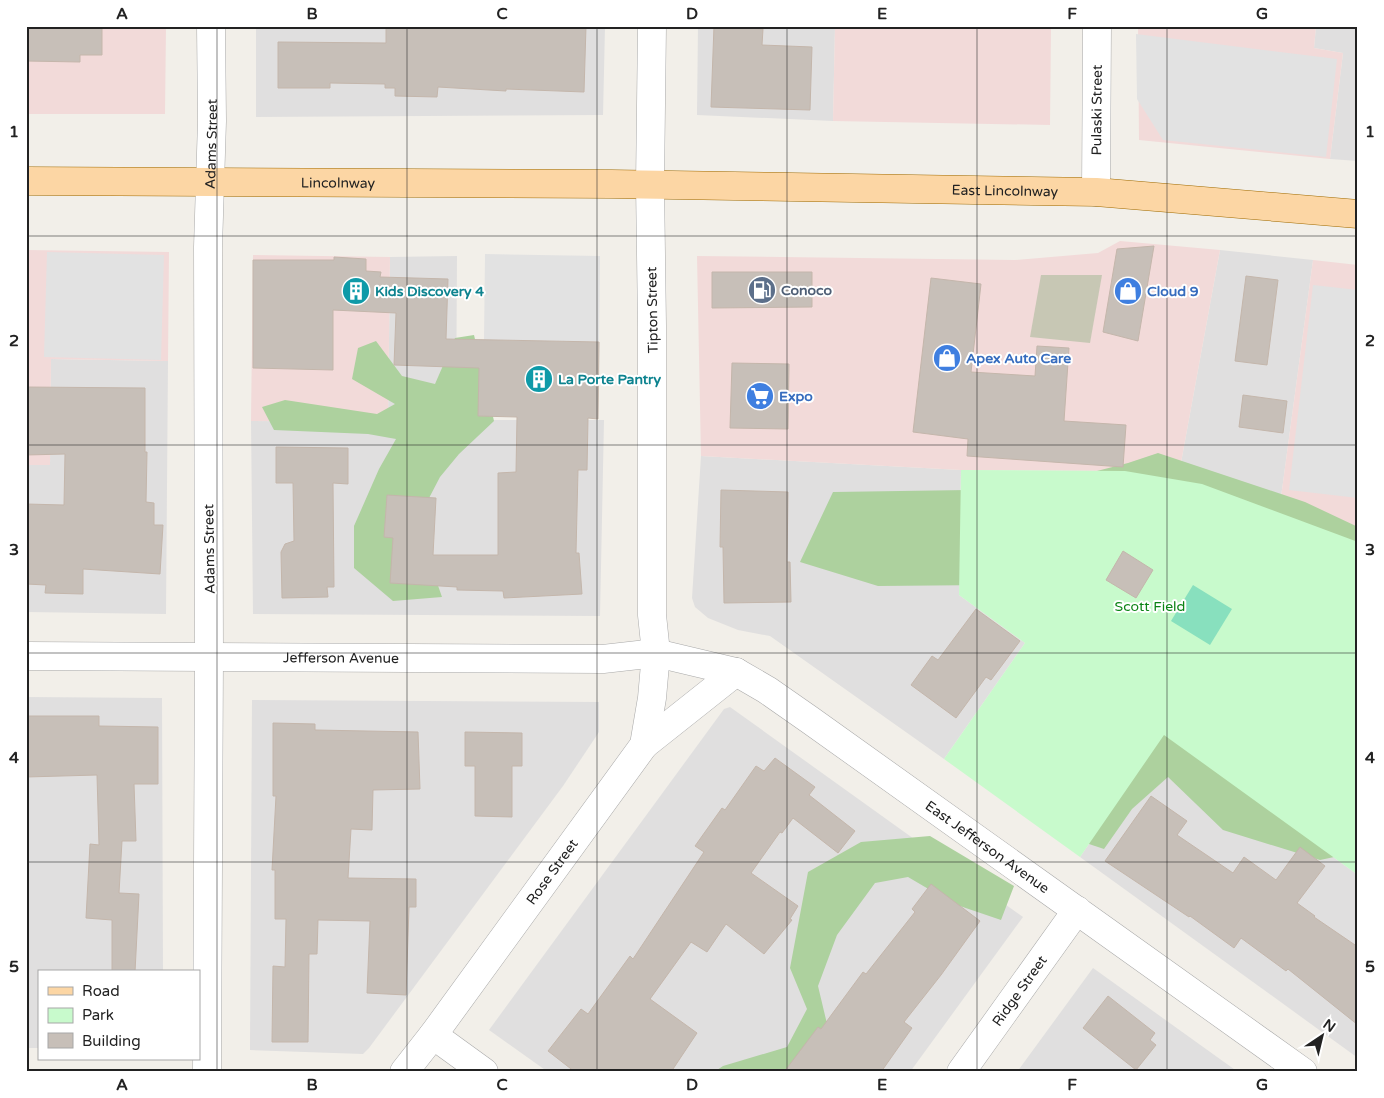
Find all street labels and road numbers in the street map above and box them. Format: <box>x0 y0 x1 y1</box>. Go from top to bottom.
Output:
street label: Pulaski Street <box>1088 64 1106 155</box>
street label: Adams Street <box>202 98 221 189</box>
street label: Lincolnway <box>301 174 376 192</box>
street label: East Lincolnway <box>951 182 1059 200</box>
street label: Tipton Street <box>643 266 662 353</box>
street label: Adams Street <box>200 503 219 594</box>
street label: Jefferson Avenue <box>283 649 399 667</box>
street label: East Jefferson Avenue <box>922 797 1053 897</box>
street label: Rose Street <box>523 835 582 908</box>
street label: Ridge Street <box>989 952 1051 1030</box>

